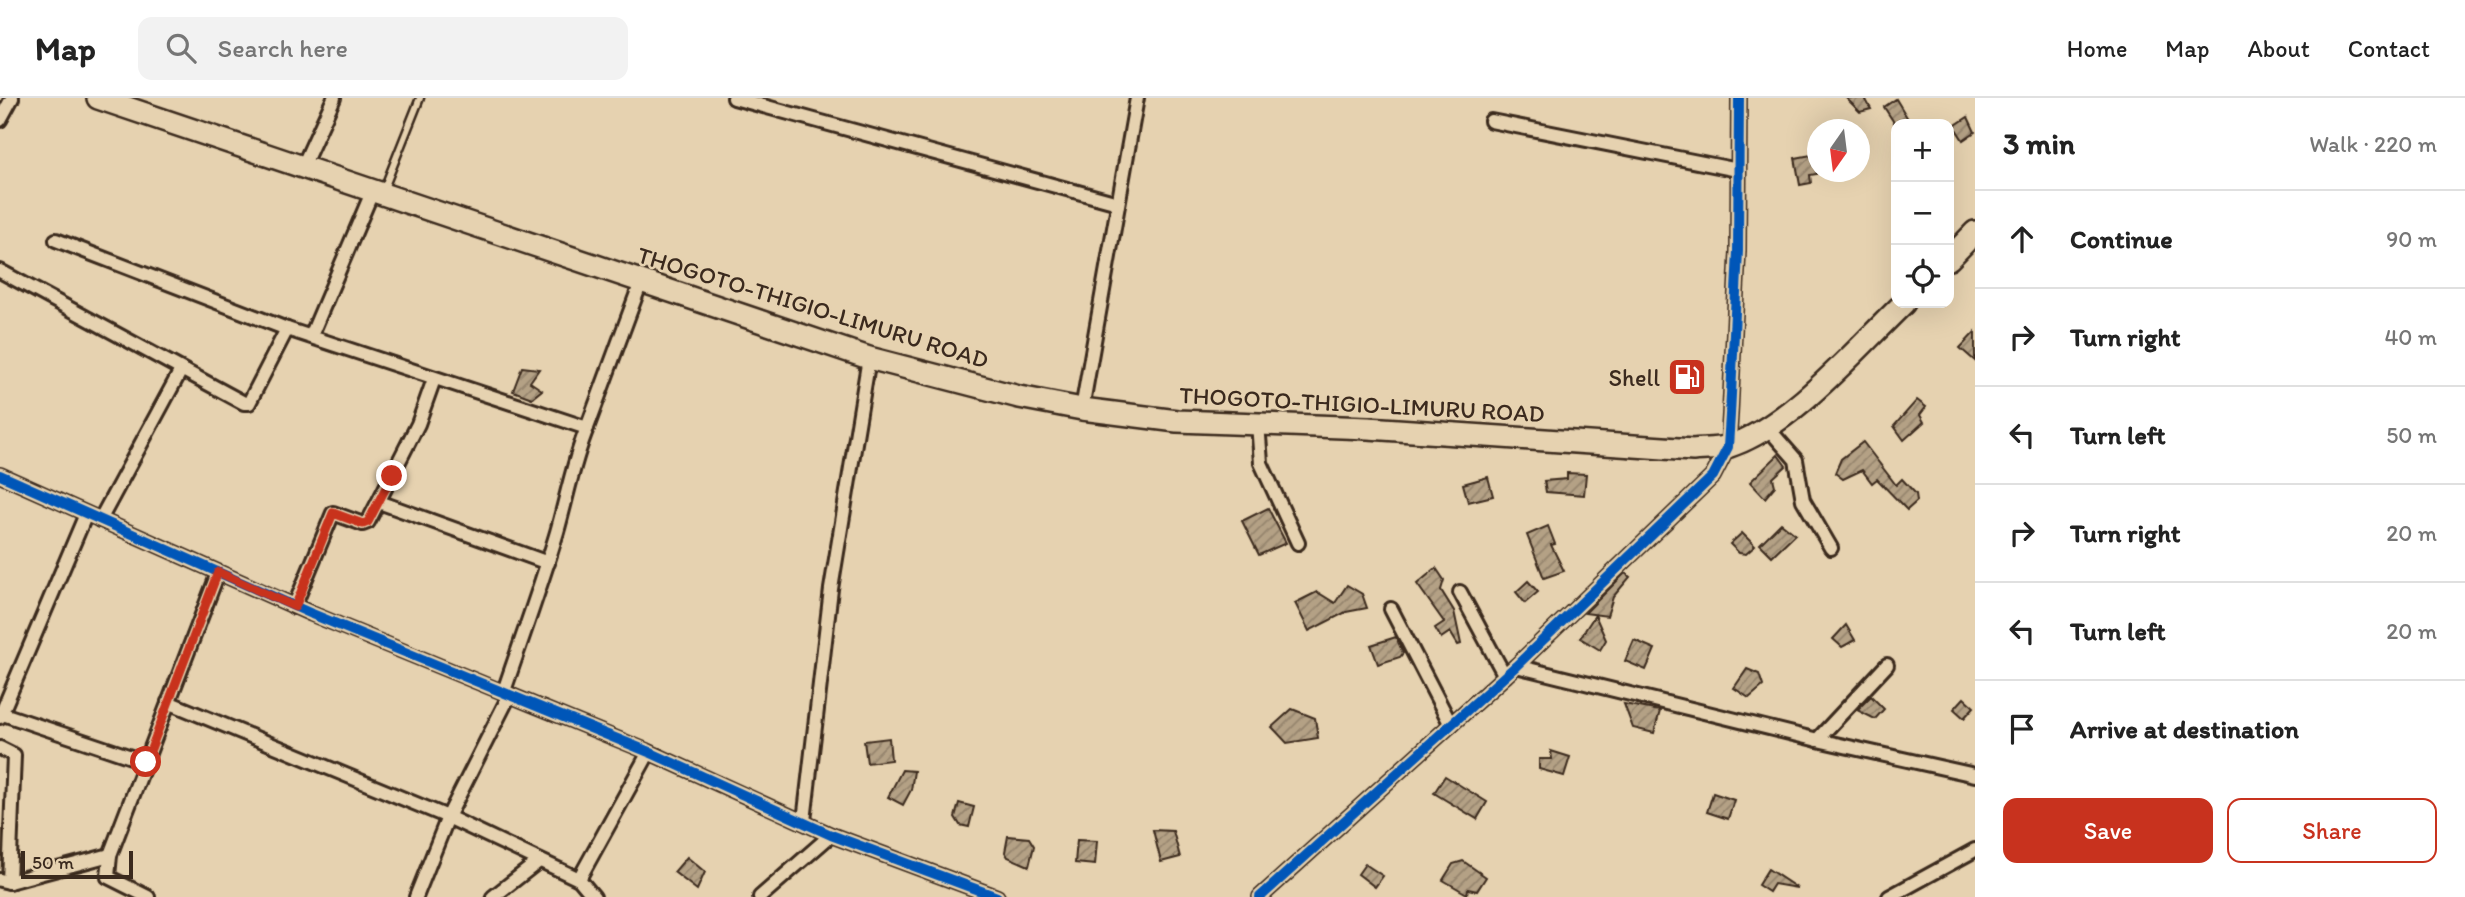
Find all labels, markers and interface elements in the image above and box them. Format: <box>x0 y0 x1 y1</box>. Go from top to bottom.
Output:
search box <box>138 17 628 80</box>
text: Map <box>35 29 96 68</box>
icon: search <box>162 29 200 67</box>
text: Search here <box>218 32 348 64</box>
text: Home <box>2067 34 2127 63</box>
text: Map <box>2165 34 2209 63</box>
text: About <box>2247 34 2310 63</box>
text: Contact <box>2348 34 2430 63</box>
north arrow <box>1807 119 1870 182</box>
map controls <box>1891 119 1954 308</box>
button: + <box>1891 119 1954 182</box>
text: 3 min <box>2003 125 2075 162</box>
text: Walk · 220 m <box>2309 130 2437 158</box>
button: − <box>1891 182 1954 245</box>
icon: ahead <box>2003 220 2041 258</box>
text: Continue <box>2070 223 2173 255</box>
text: 90 m <box>2386 225 2437 253</box>
street label: THOGOTO-THIGIO-LIMURU ROAD <box>634 240 992 374</box>
button: locate <box>1891 245 1954 308</box>
icon: right <box>2003 318 2041 356</box>
text: Turn right <box>2070 321 2181 353</box>
text: 40 m <box>2384 323 2437 351</box>
fuel station icon: Shell <box>1666 356 1708 398</box>
place label: Shell <box>1609 363 1660 392</box>
street label: THOGOTO-THIGIO-LIMURU ROAD <box>1179 380 1545 428</box>
icon: left <box>2003 416 2041 454</box>
text: Turn left <box>2070 419 2166 451</box>
text: 50 m <box>2386 421 2437 449</box>
route end <box>376 460 407 491</box>
icon: right <box>2003 514 2041 552</box>
text: Turn right <box>2070 517 2181 549</box>
text: 20 m <box>2386 519 2437 547</box>
icon: left <box>2003 612 2041 650</box>
text: Turn left <box>2070 615 2166 647</box>
text: 20 m <box>2386 617 2437 645</box>
icon: arrive <box>2003 710 2041 748</box>
text: Arrive at destination <box>2070 713 2299 745</box>
route start <box>130 746 161 777</box>
button: Save <box>2003 798 2213 863</box>
button: Share <box>2227 798 2437 863</box>
scale bar <box>21 848 133 880</box>
text: 50 m <box>32 851 74 874</box>

